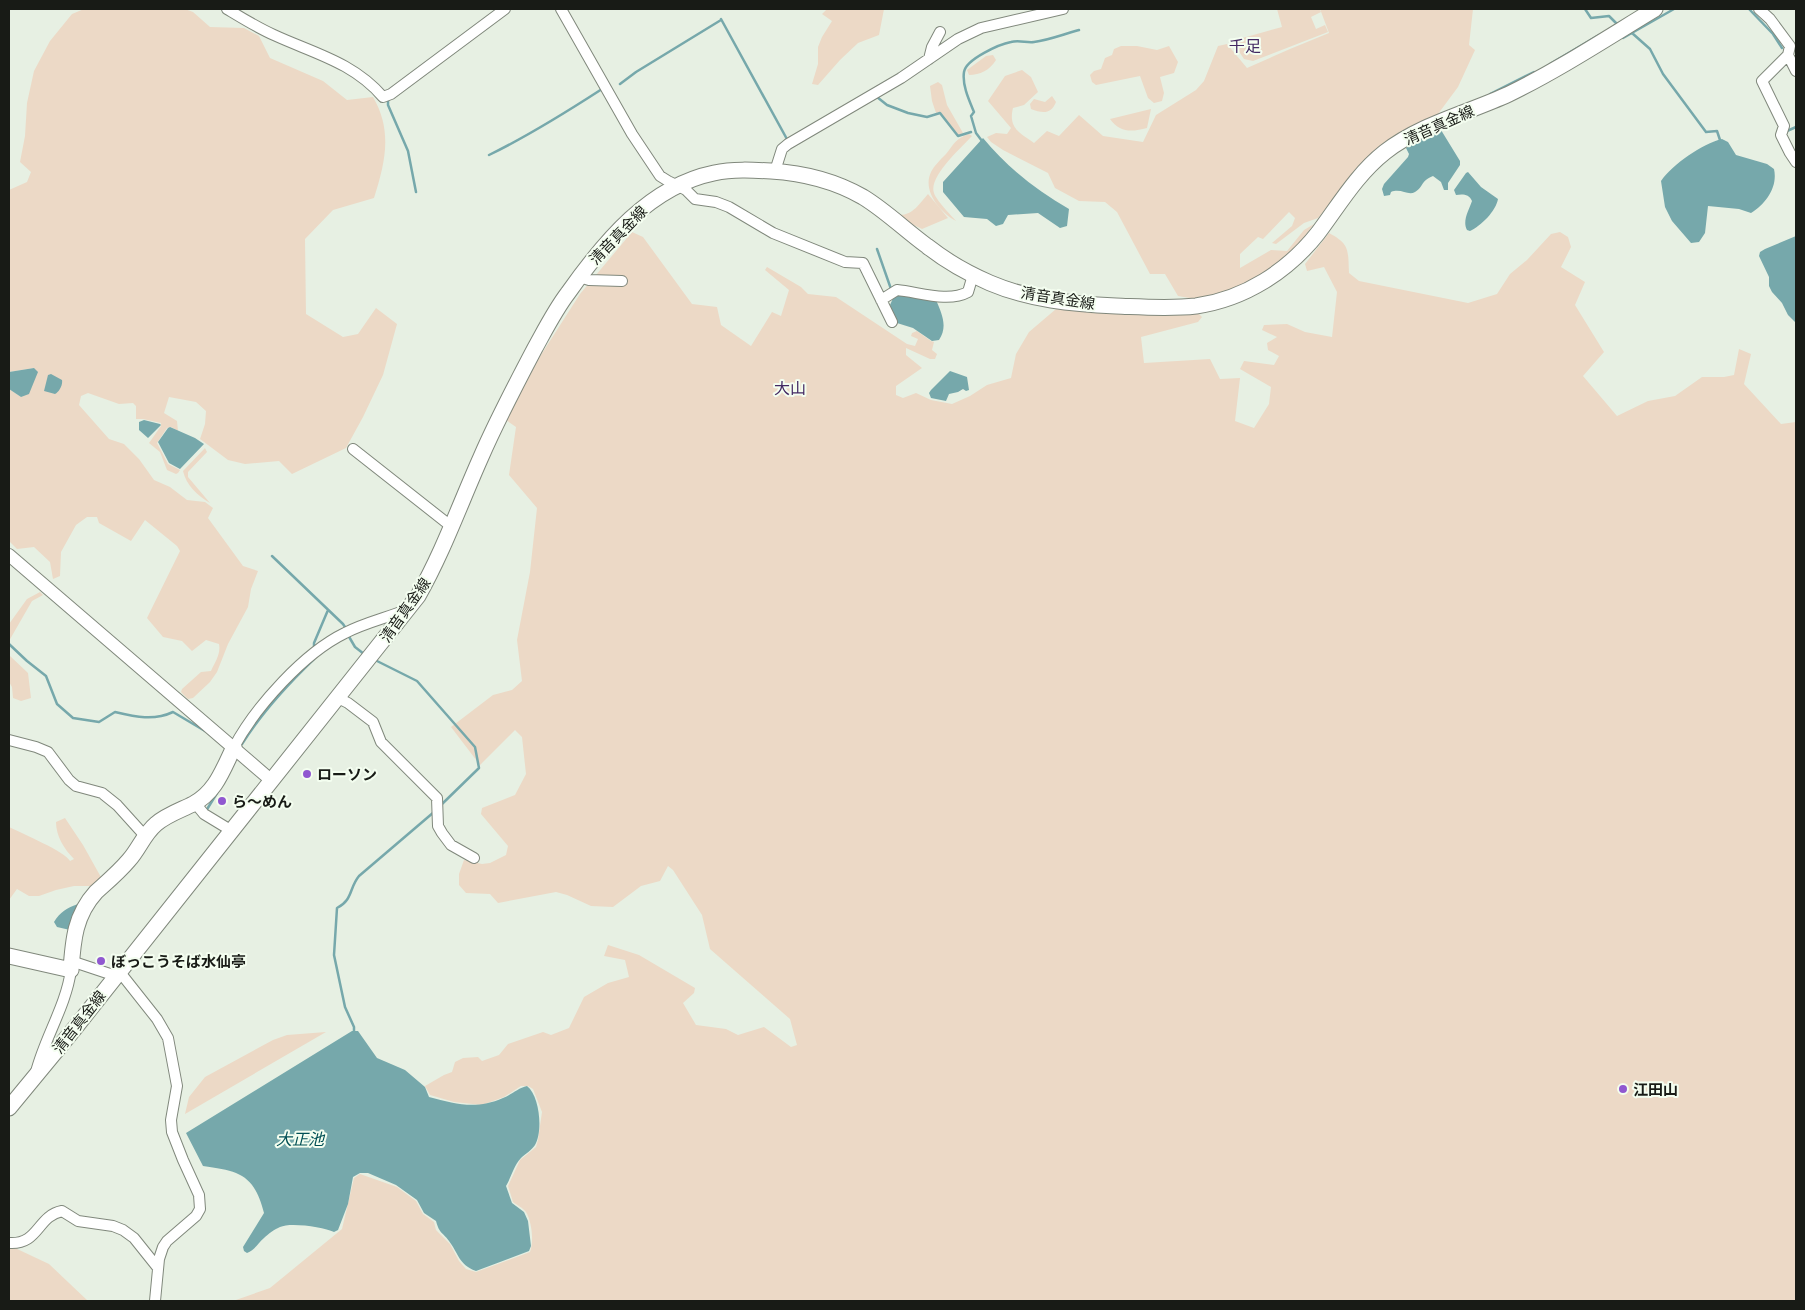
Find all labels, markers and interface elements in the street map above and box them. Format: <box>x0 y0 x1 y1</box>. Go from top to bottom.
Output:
district label: 千足 <box>1229 37 1261 56</box>
street label: 清音真金線 <box>1401 102 1477 148</box>
street label: 清音真金線 <box>586 202 650 268</box>
street label: 清音真金線 <box>1020 284 1096 312</box>
district label: 大山 <box>774 379 806 398</box>
street label: 清音真金線 <box>377 574 433 646</box>
place label: ローソン <box>317 766 377 783</box>
marker: ローソン <box>301 768 313 780</box>
place label: ら～めん <box>232 793 292 810</box>
marker: ら～めん <box>216 795 228 807</box>
place label: ぼっこうそば水仙亭 <box>111 953 246 970</box>
marker: ぼっこうそば水仙亭 <box>95 955 107 967</box>
street label: 清音真金線 <box>49 987 109 1057</box>
place label: 江田山 <box>1633 1081 1678 1098</box>
marker: 江田山 <box>1617 1083 1629 1095</box>
water label: 大正池 <box>276 1130 326 1149</box>

